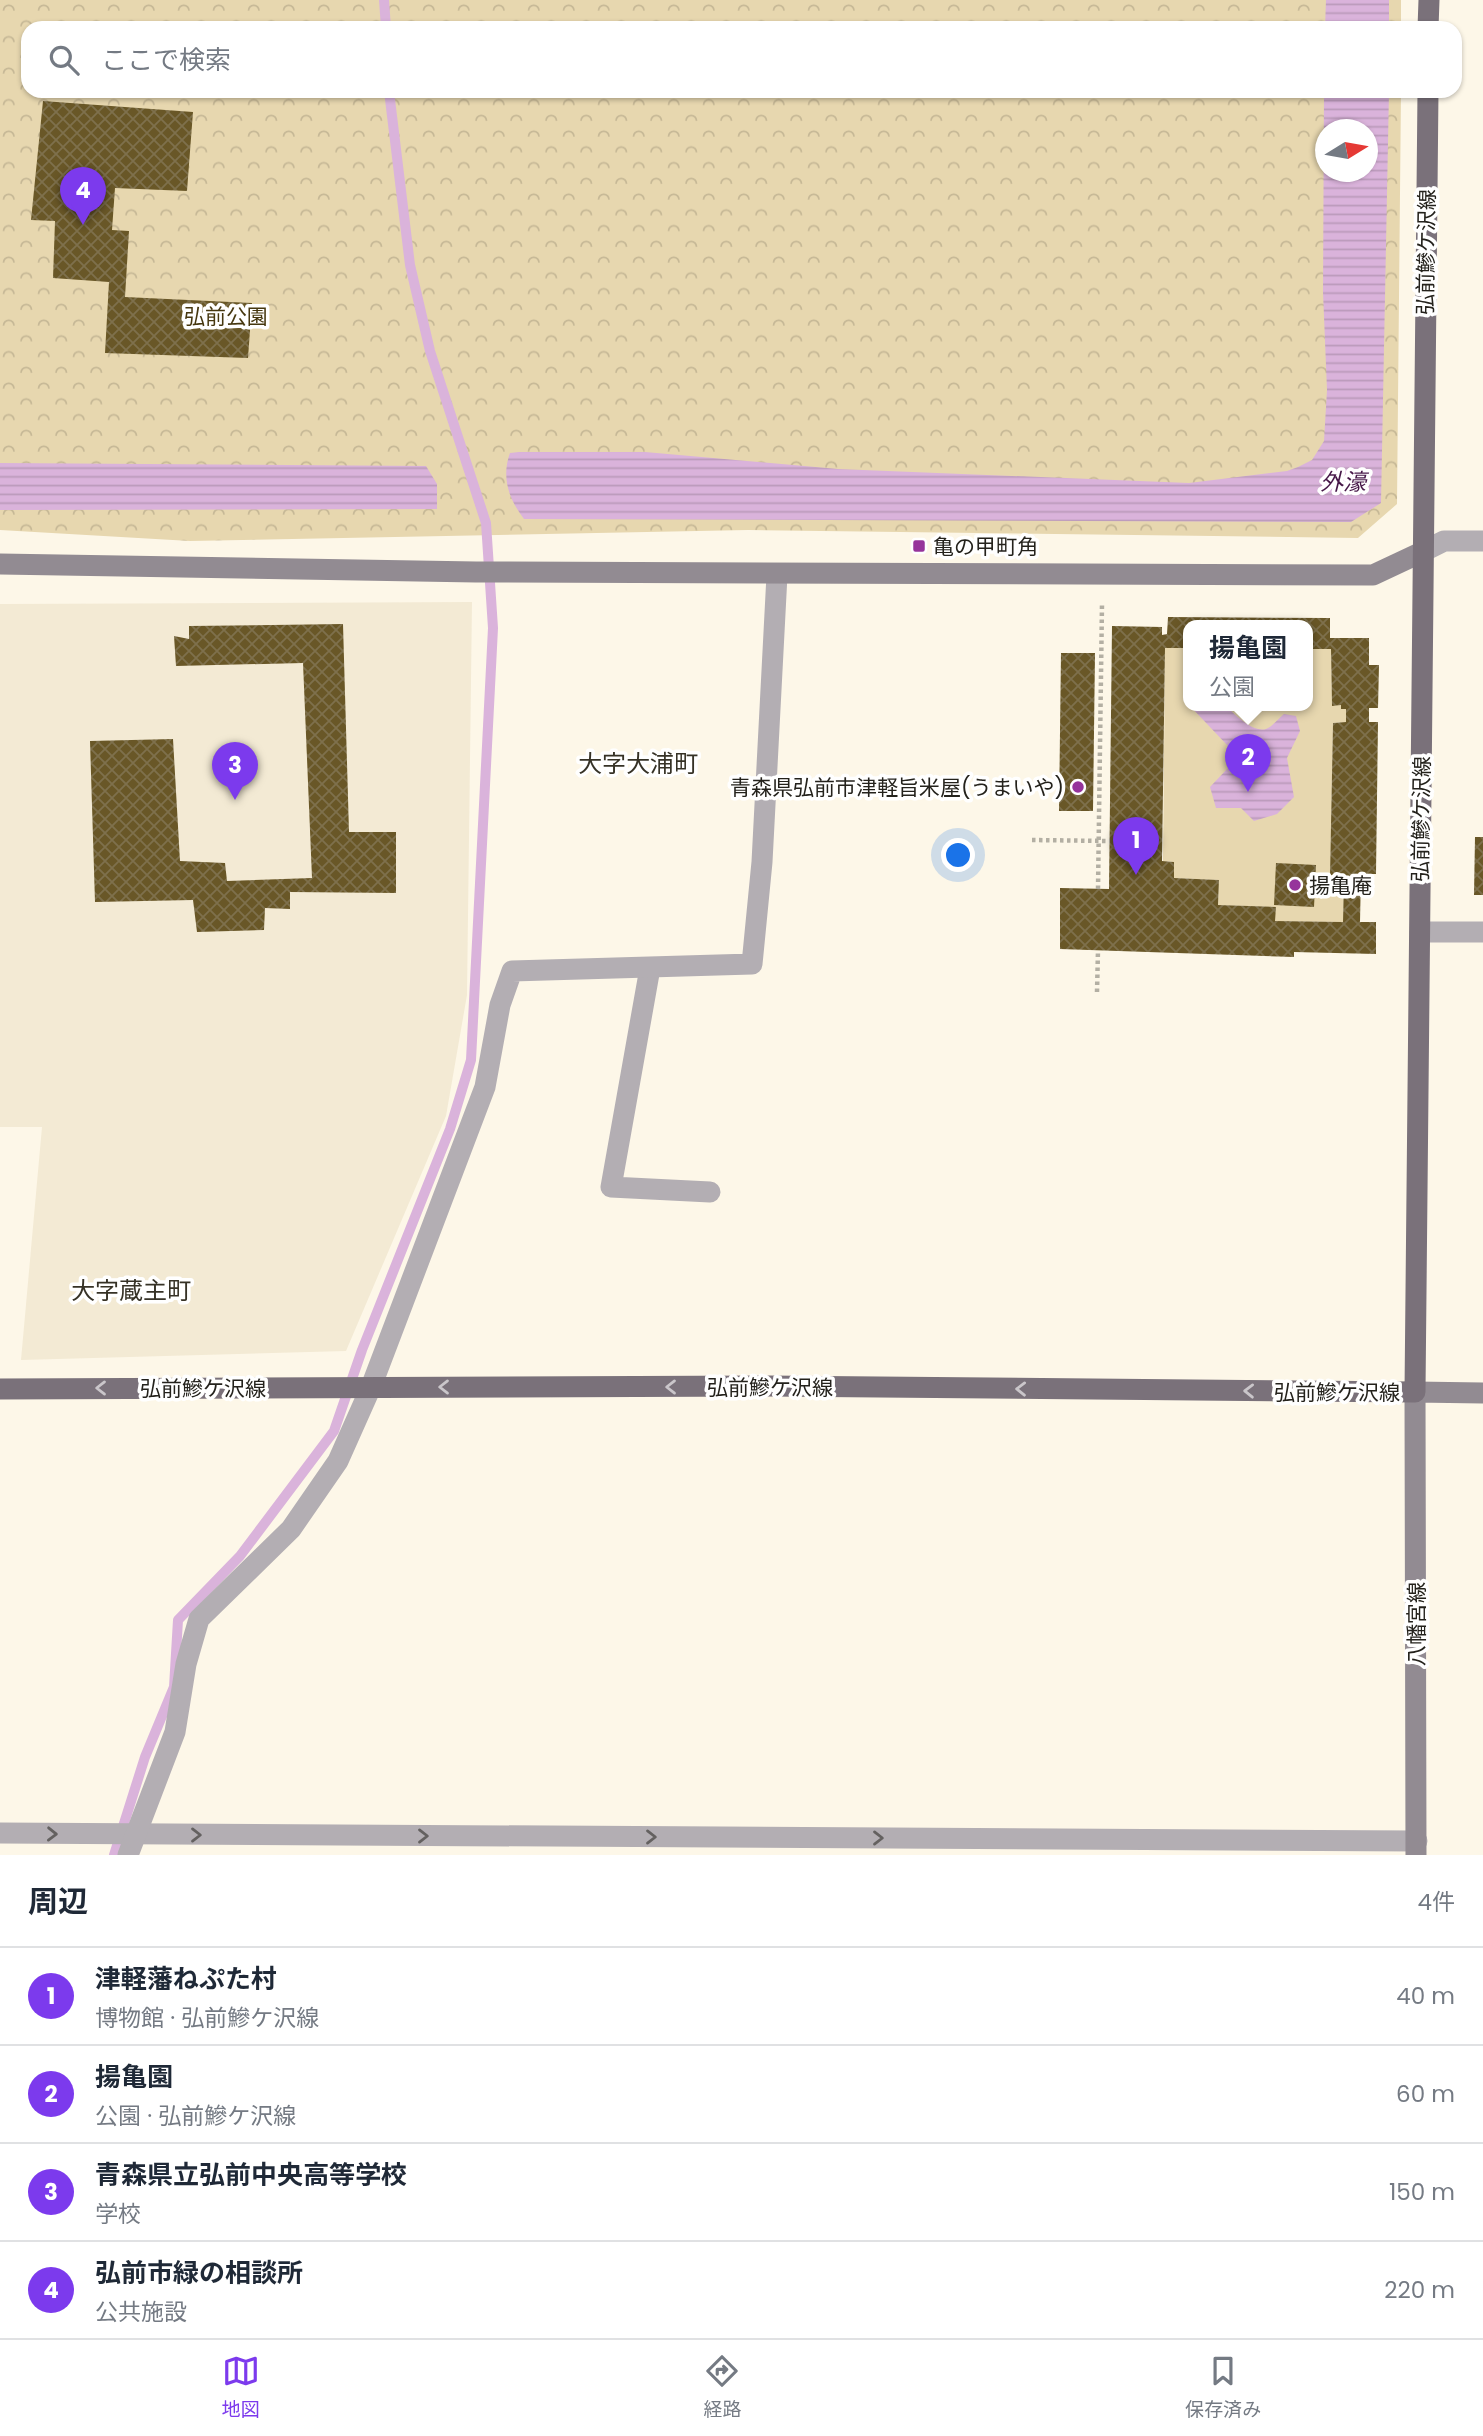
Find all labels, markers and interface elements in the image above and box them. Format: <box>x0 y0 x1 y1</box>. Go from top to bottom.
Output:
search box <box>21 21 1462 98</box>
icon: search <box>45 41 83 79</box>
text: ここで検索 <box>101 42 231 78</box>
north arrow <box>1315 119 1378 182</box>
pin: 4 <box>60 167 106 225</box>
street label: 弘前鰺ケ沢線 <box>1410 189 1442 315</box>
park label: 弘前公園 <box>184 302 268 331</box>
water label: 外濠 <box>1320 466 1370 498</box>
place label: 亀の甲町角 <box>933 532 1038 561</box>
marker: 亀の甲町角 <box>911 538 927 554</box>
popup <box>1183 620 1313 711</box>
text: 揚亀園 <box>1209 630 1287 666</box>
text: 公園 <box>1209 671 1255 703</box>
pin: 2 <box>1225 734 1271 792</box>
pin: 3 <box>212 742 258 800</box>
district label: 大字大浦町 <box>578 747 698 780</box>
street label: 弘前鰺ケ沢線 <box>1405 756 1437 882</box>
place label: 青森県弘前市津軽旨米屋(うまいや) <box>730 773 1064 802</box>
marker: 青森県弘前市津軽旨米屋(うまいや) <box>1070 779 1086 795</box>
pin: 1 <box>1113 817 1159 875</box>
your location <box>941 838 975 872</box>
place label: 揚亀庵 <box>1309 871 1372 900</box>
marker: 揚亀庵 <box>1287 877 1303 893</box>
district label: 大字蔵主町 <box>71 1274 191 1307</box>
street label: 弘前鰺ケ沢線 <box>707 1373 833 1402</box>
street label: 弘前鰺ケ沢線 <box>140 1374 266 1403</box>
street label: 弘前鰺ケ沢線 <box>1274 1378 1400 1407</box>
one-way arrow <box>438 1379 449 1395</box>
one-way arrow <box>666 1379 676 1395</box>
one-way arrow <box>95 1381 106 1396</box>
one-way arrow <box>1016 1381 1026 1397</box>
one-way arrow <box>1243 1383 1253 1399</box>
street label: 八幡宮線 <box>1402 1582 1431 1666</box>
one-way arrow <box>47 1826 58 1842</box>
one-way arrow <box>191 1827 202 1843</box>
one-way arrow <box>419 1828 429 1844</box>
one-way arrow <box>646 1829 657 1845</box>
one-way arrow <box>874 1830 884 1846</box>
text: 周辺 <box>28 1880 88 1923</box>
text: 4件 <box>1418 1886 1455 1918</box>
text: 津軽藩ねぷた村 <box>95 1961 277 1997</box>
text: 1 <box>47 1980 55 2012</box>
text: 40 m <box>1396 1980 1455 2012</box>
text: 博物館 · 弘前鰺ケ沢線 <box>95 2002 319 2034</box>
text: 揚亀園 <box>95 2059 173 2095</box>
text: 2 <box>44 2078 58 2110</box>
text: 60 m <box>1396 2078 1455 2110</box>
text: 公園 · 弘前鰺ケ沢線 <box>95 2100 296 2132</box>
text: 青森県立弘前中央高等学校 <box>95 2157 407 2193</box>
text: 3 <box>44 2176 58 2208</box>
text: 150 m <box>1389 2176 1455 2208</box>
text: 学校 <box>95 2198 141 2230</box>
text: 弘前市緑の相談所 <box>95 2255 303 2291</box>
text: 4 <box>43 2274 59 2306</box>
text: 220 m <box>1384 2274 1455 2306</box>
text: 公共施設 <box>95 2296 187 2328</box>
tab: 地図 <box>222 2352 260 2424</box>
tab: 経路 <box>703 2352 741 2424</box>
tab: 保存済み <box>1185 2352 1261 2424</box>

